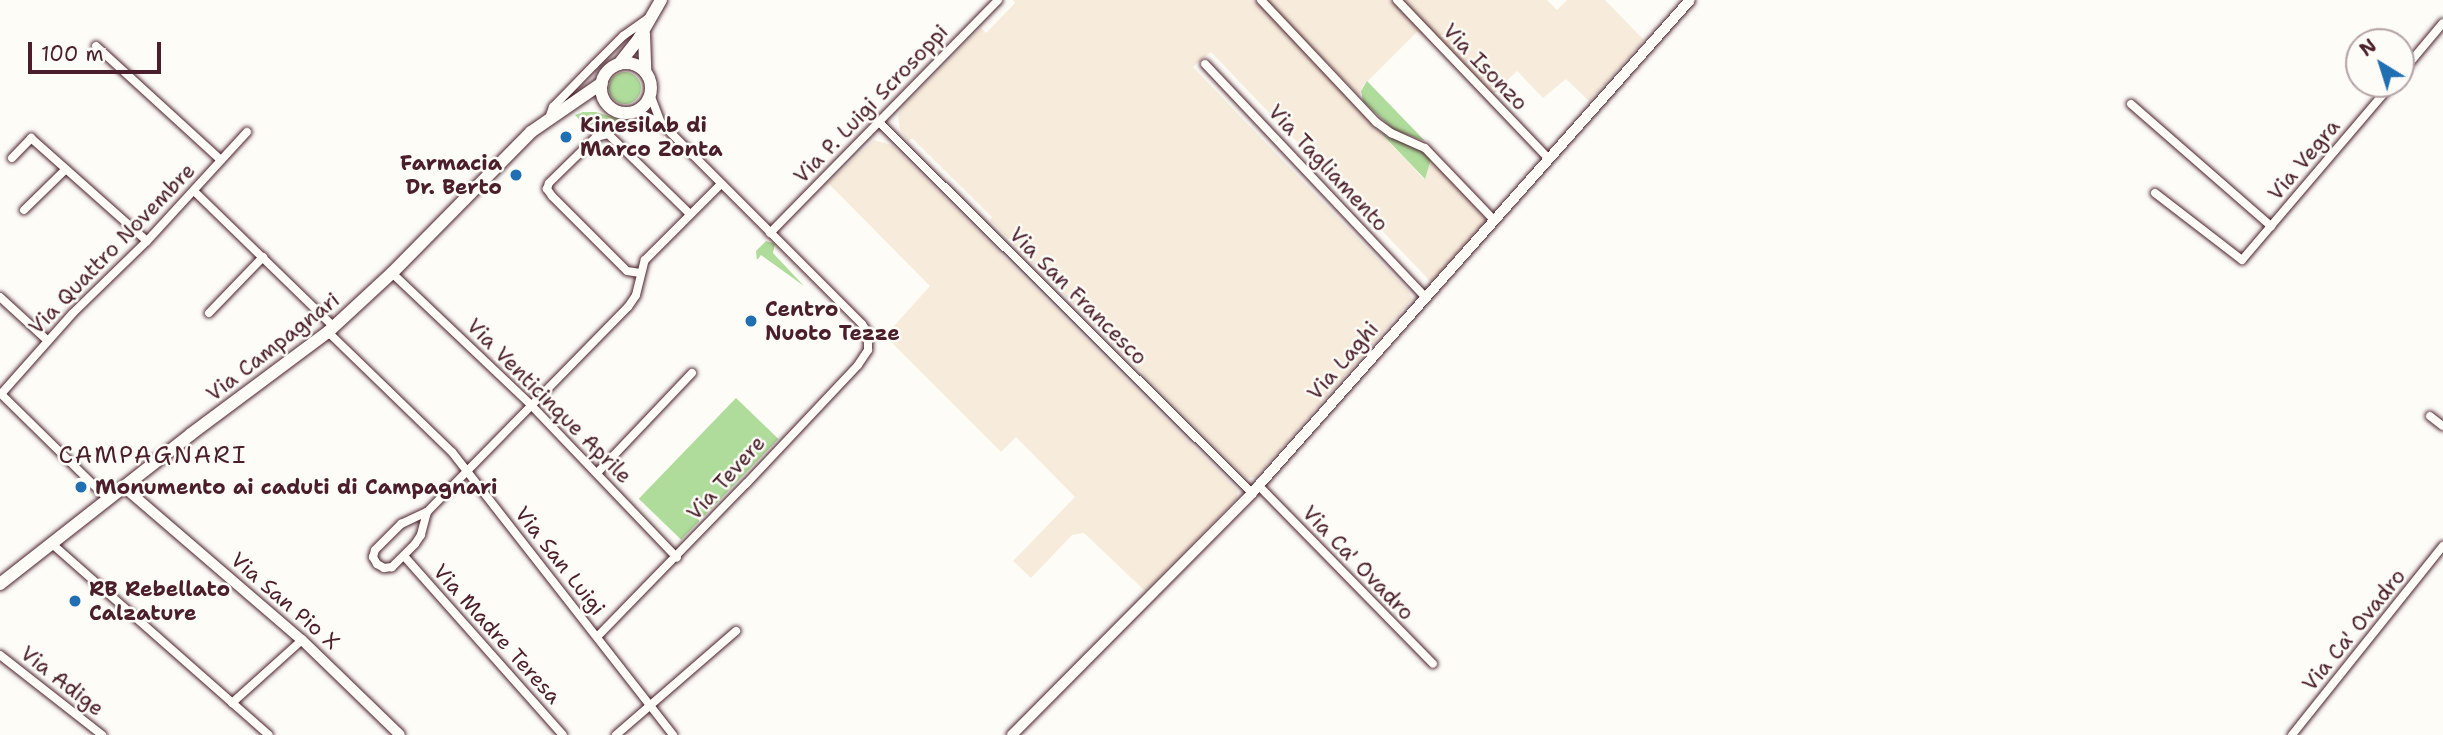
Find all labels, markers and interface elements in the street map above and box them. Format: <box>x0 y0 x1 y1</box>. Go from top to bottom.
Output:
street label: Via Isonzo <box>1437 18 1533 116</box>
street label: Via P. Luigi Scrosoppi <box>789 19 953 189</box>
scale bar <box>32 28 164 72</box>
north arrow <box>2345 28 2415 98</box>
text: N <box>2354 33 2382 62</box>
text: 100 m <box>41 40 104 68</box>
street label: Via Tagliamento <box>1263 99 1393 237</box>
place label: Kinesilab di Marco Zonta <box>580 112 722 162</box>
street label: Via Vegra <box>2263 114 2345 206</box>
marker: Kinesilab di Marco Zonta <box>558 129 574 145</box>
place label: Farmacia Dr. Berto <box>400 150 502 200</box>
street label: Via Quattro Novembre <box>24 158 200 340</box>
marker: Farmacia Dr. Berto <box>508 167 524 183</box>
street label: Via San Francesco <box>1004 222 1152 370</box>
street label: Via Campagnari <box>201 287 345 407</box>
place label: Centro Nuoto Tezze <box>765 296 900 346</box>
street label: Via Venticinque Aprile <box>461 313 637 489</box>
marker: Centro Nuoto Tezze <box>743 313 759 329</box>
street label: Via Laghi <box>1302 317 1384 405</box>
street label: Via Tevere <box>682 431 770 525</box>
district label: CAMPAGNARI <box>60 442 246 470</box>
place label: Monumento ai caduti di Campagnari <box>95 474 497 500</box>
marker: Monumento ai caduti di Campagnari <box>73 479 89 495</box>
street label: Via Ca' Ovadro <box>1297 500 1419 626</box>
street label: Via San Luigi <box>510 501 610 621</box>
street label: Via San Pio X <box>226 547 344 655</box>
street label: Via Madre Teresa <box>428 559 566 709</box>
street label: Via Ca' Ovadro <box>2297 564 2411 696</box>
place label: RB Rebellato Calzature <box>89 576 230 626</box>
marker: RB Rebellato Calzature <box>67 593 83 609</box>
street label: Via Adige <box>15 641 109 721</box>

